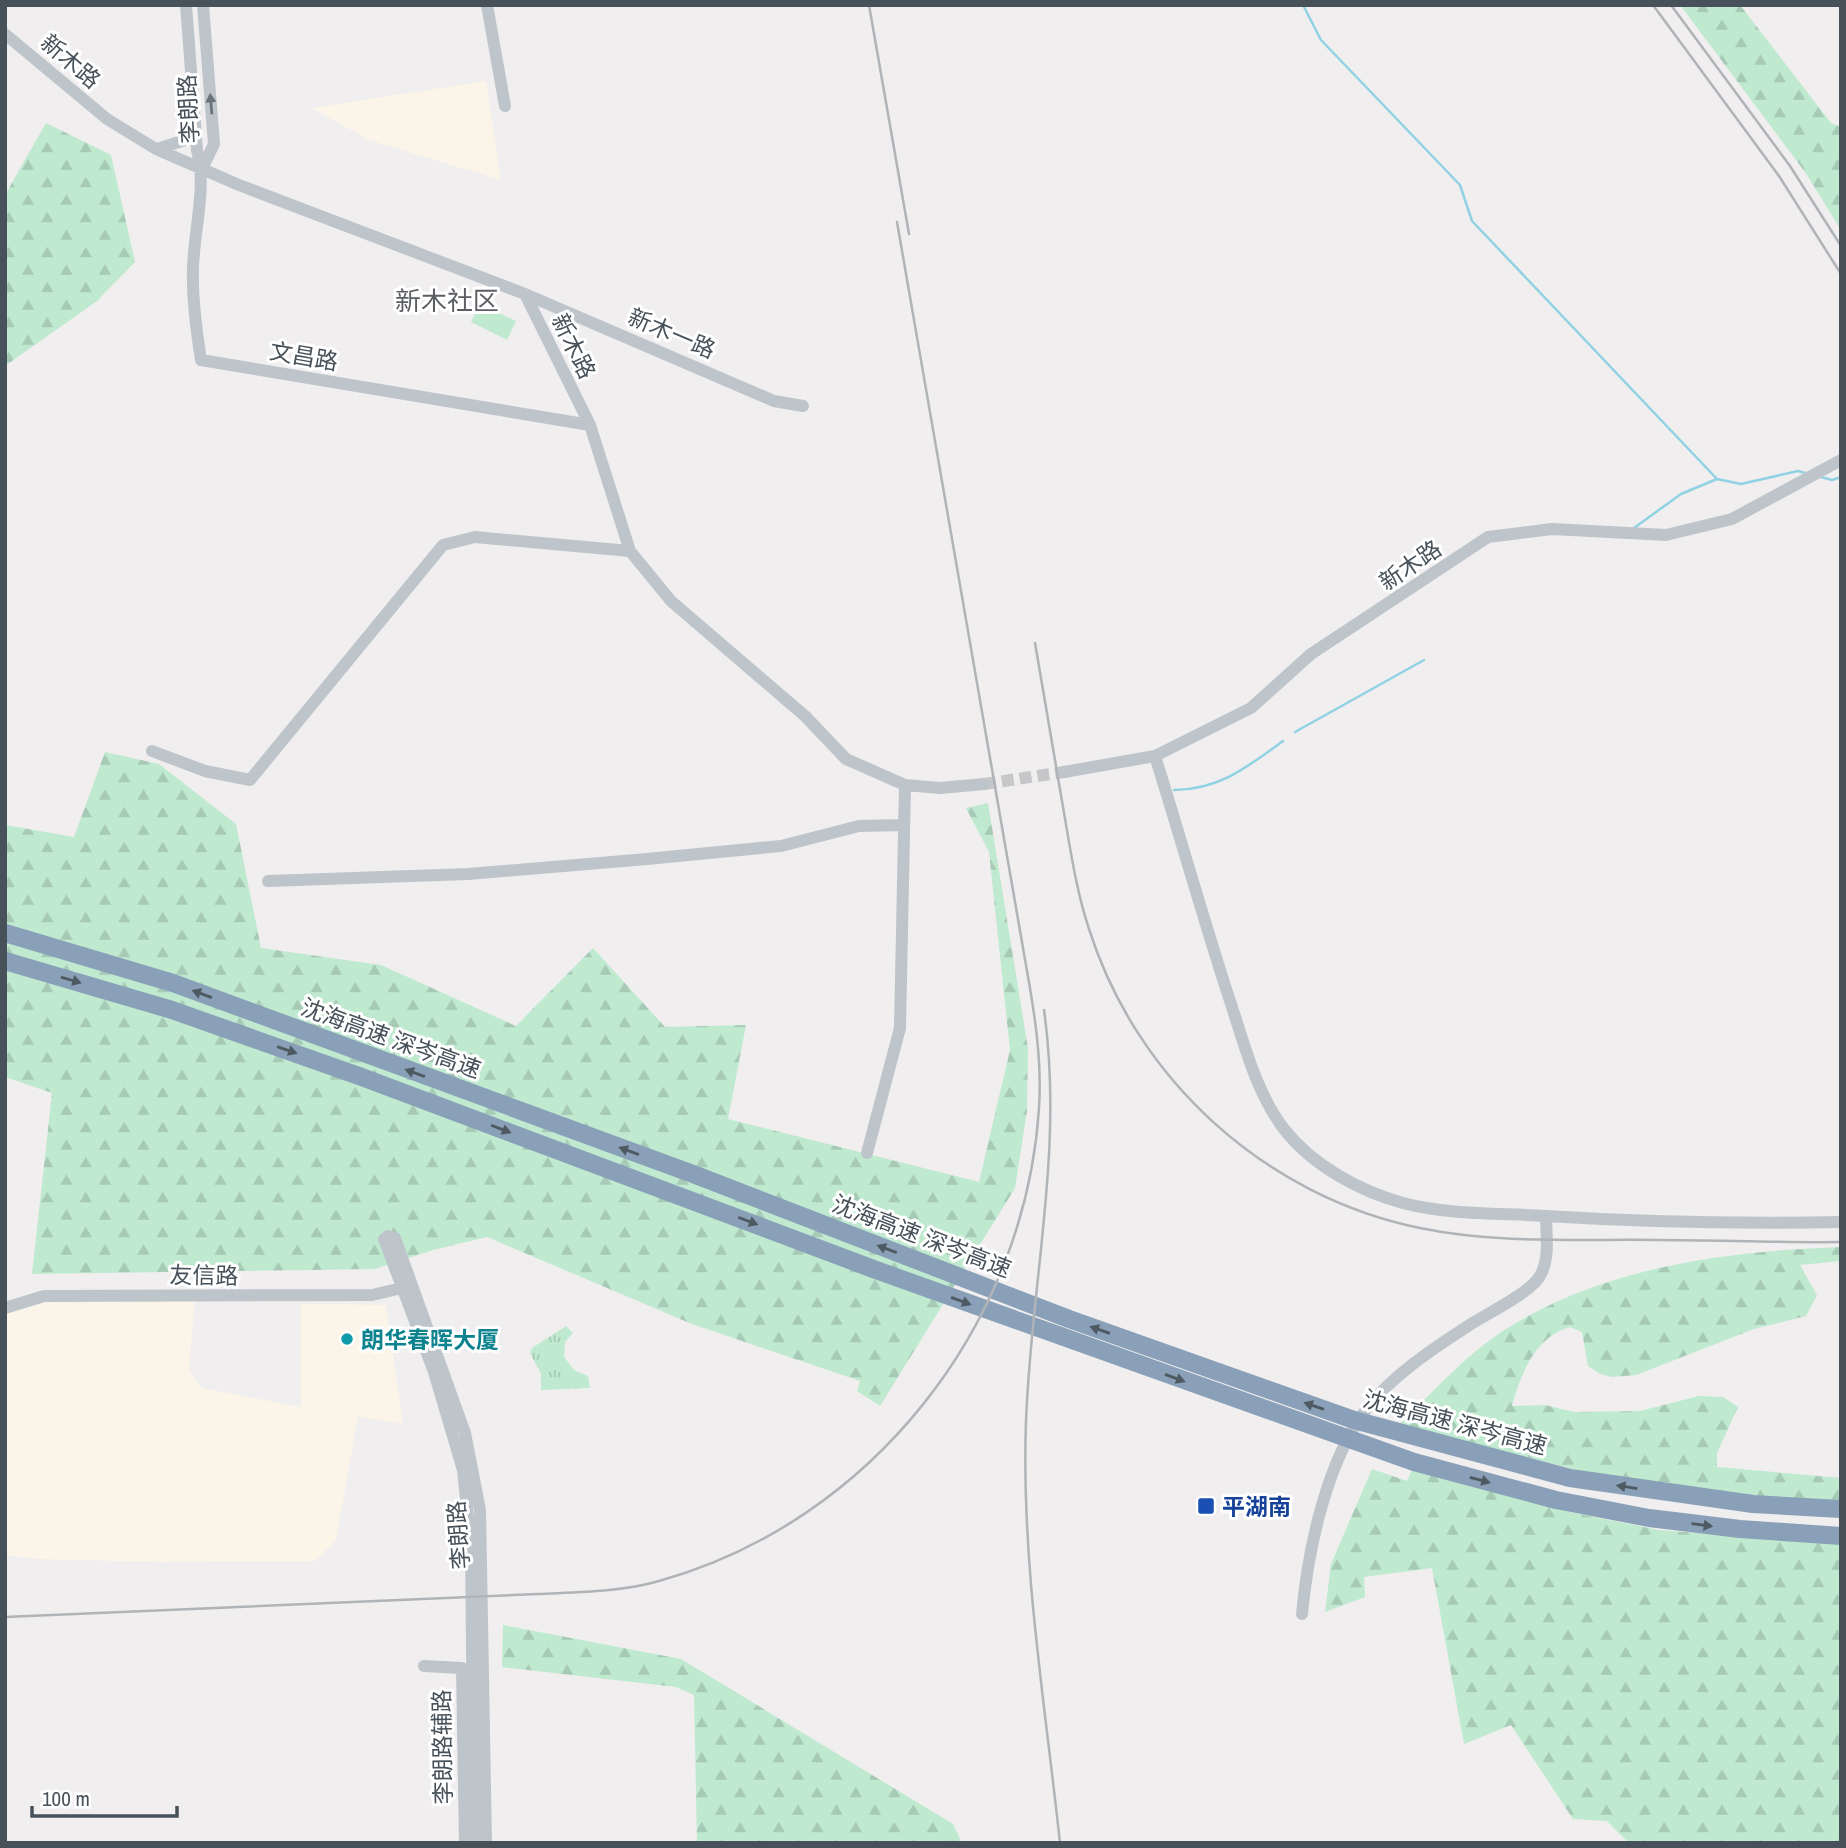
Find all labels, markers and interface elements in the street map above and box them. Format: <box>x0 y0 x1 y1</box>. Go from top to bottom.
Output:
street label: 新木路 <box>35 27 107 95</box>
street label: 李朗路 <box>171 74 205 144</box>
one-way arrow <box>205 93 216 115</box>
district label: 新木社区 <box>395 283 499 318</box>
street label: 新木一路 <box>624 301 720 365</box>
street label: 新木路 <box>545 308 603 384</box>
street label: 文昌路 <box>267 335 341 377</box>
street label: 新木路 <box>1373 533 1447 597</box>
one-way arrow <box>60 976 81 986</box>
one-way arrow <box>191 988 212 999</box>
street label: 沈海高速 深岑高速 <box>297 991 485 1085</box>
one-way arrow <box>277 1045 298 1056</box>
one-way arrow <box>405 1067 426 1078</box>
one-way arrow <box>490 1123 511 1134</box>
one-way arrow <box>619 1145 640 1156</box>
street label: 沈海高速 深岑高速 <box>828 1188 1016 1284</box>
one-way arrow <box>737 1216 758 1227</box>
one-way arrow <box>877 1244 898 1255</box>
street label: 友信路 <box>169 1259 239 1291</box>
one-way arrow <box>951 1295 972 1306</box>
place label: 朗华春晖大厦 <box>361 1324 499 1355</box>
one-way arrow <box>1089 1324 1110 1335</box>
marker: 朗华春晖大厦 <box>339 1331 355 1347</box>
one-way arrow <box>1165 1373 1186 1384</box>
street label: 沈海高速 深岑高速 <box>1360 1383 1550 1461</box>
one-way arrow <box>1304 1400 1325 1411</box>
one-way arrow <box>1469 1475 1491 1486</box>
one-way arrow <box>1616 1481 1638 1492</box>
place label: 平湖南 <box>1222 1491 1291 1522</box>
marker: 平湖南 <box>1196 1496 1216 1516</box>
street label: 李朗路 <box>440 1500 476 1570</box>
one-way arrow <box>1692 1519 1714 1530</box>
street label: 李朗路辅路 <box>425 1689 459 1805</box>
scale bar <box>32 1774 177 1818</box>
text: 100 m <box>42 1784 90 1813</box>

